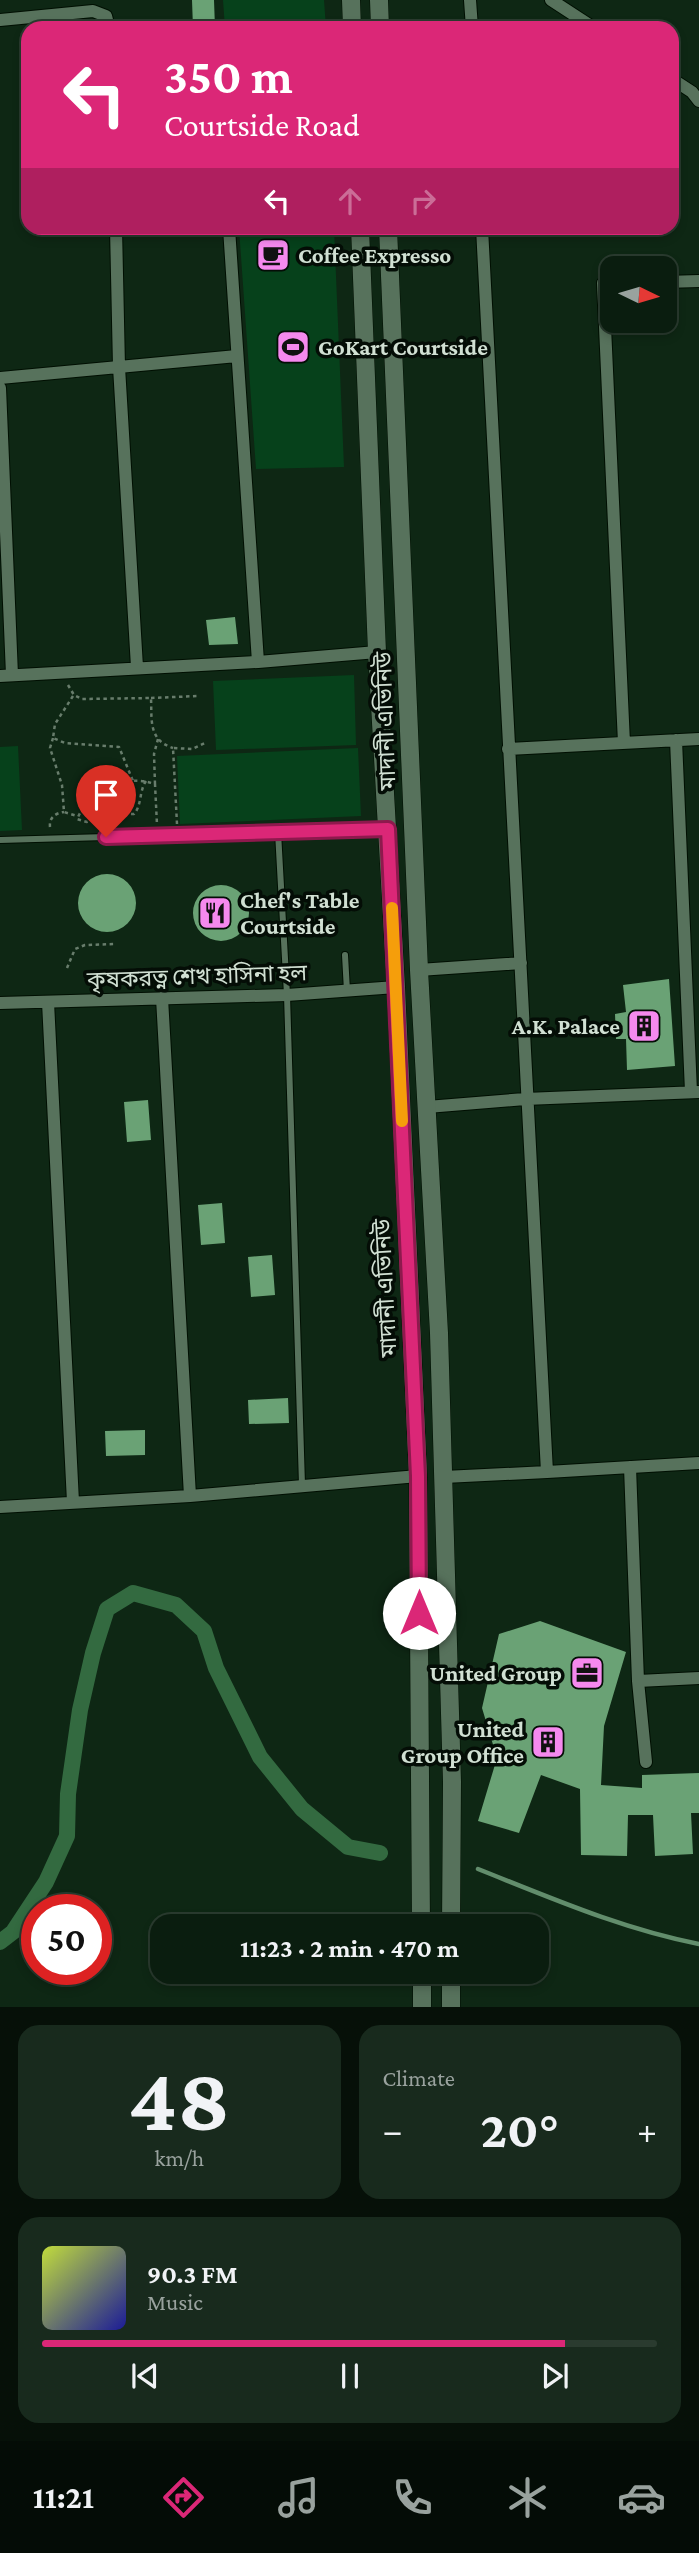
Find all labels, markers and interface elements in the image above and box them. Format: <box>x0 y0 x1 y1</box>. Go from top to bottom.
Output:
icon: left <box>49 49 140 140</box>
text: 350 m <box>164 49 293 104</box>
text: Courtside Road <box>164 107 360 143</box>
icon: left <box>258 182 296 220</box>
icon: ahead <box>331 182 369 220</box>
icon: right <box>404 182 442 220</box>
cafe icon: Coffee Expresso <box>254 236 292 274</box>
place label: Coffee Expresso <box>298 242 451 268</box>
north arrow <box>600 256 677 332</box>
map controls <box>600 256 677 333</box>
sports icon: GoKart Courtside <box>274 328 312 366</box>
place label: GoKart Courtside <box>318 334 488 360</box>
street label: মাদানী এভিনিউ <box>370 651 400 792</box>
pin <box>76 765 136 837</box>
icon: arrive <box>87 776 125 814</box>
place label: Chef's Table Courtside <box>240 887 360 939</box>
restaurant icon: Chef's Table Courtside <box>196 894 234 932</box>
street label: কৃষকরত্ন শেখ হাসিনা হল <box>86 959 309 995</box>
building icon: A.K. Palace <box>625 1007 663 1045</box>
place label: A.K. Palace <box>511 1013 620 1039</box>
street label: মাদানী এভিনিউ <box>368 1217 402 1359</box>
position arrow <box>382 1576 456 1650</box>
office icon: United Group <box>568 1654 606 1692</box>
place label: United Group <box>430 1660 562 1686</box>
place label: United Group Office <box>401 1716 524 1768</box>
building icon: United Group Office <box>529 1723 567 1761</box>
speed limit sign: 50 <box>21 1894 112 1985</box>
text: 11:23 · 2 min · 470 m <box>240 1934 459 1963</box>
text: 48 <box>128 2048 230 2150</box>
text: Climate <box>383 2065 455 2091</box>
text: 20° <box>481 2100 559 2158</box>
text: − <box>383 2109 403 2151</box>
text: + <box>637 2109 657 2151</box>
text: km/h <box>154 2145 204 2171</box>
text: 90.3 FM <box>147 2260 238 2289</box>
text: Music <box>147 2289 203 2315</box>
icon: previous <box>126 2357 164 2395</box>
icon: pause <box>331 2357 369 2395</box>
icon: next <box>536 2357 574 2395</box>
icon: directions <box>159 2473 208 2522</box>
icon: music <box>274 2473 323 2522</box>
icon: phone <box>388 2473 437 2522</box>
icon: climate <box>503 2473 552 2522</box>
icon: car <box>617 2473 666 2522</box>
text: 11:21 <box>33 2479 94 2515</box>

